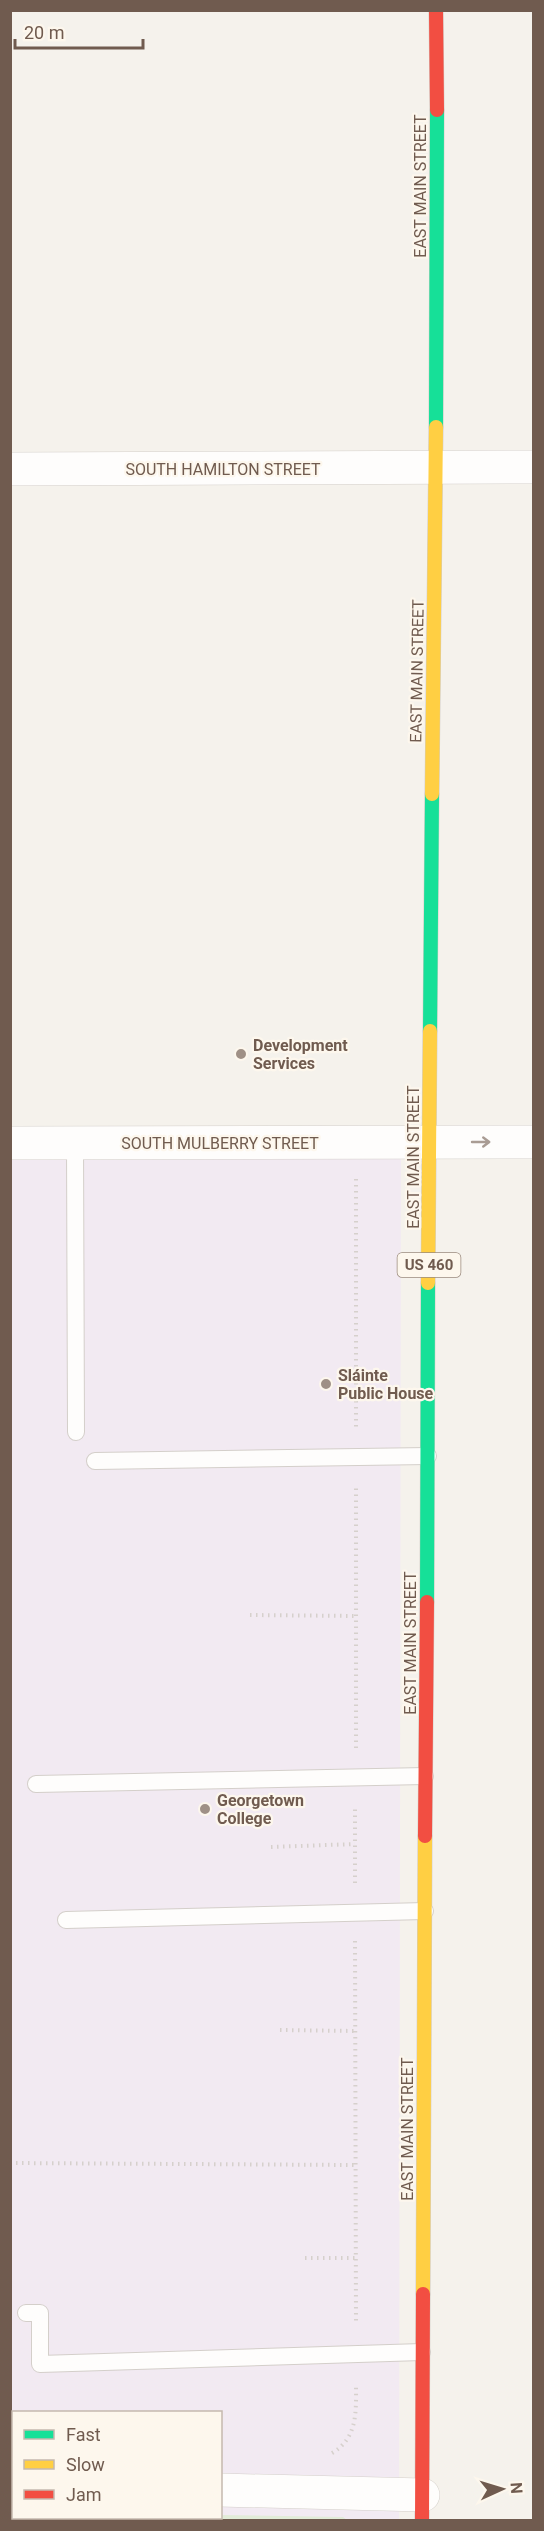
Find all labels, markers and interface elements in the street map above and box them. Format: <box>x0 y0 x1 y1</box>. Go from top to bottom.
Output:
scale bar <box>15 12 142 50</box>
text: 20 m <box>24 22 64 43</box>
street label: EAST MAIN STREET <box>411 114 430 258</box>
street label: SOUTH HAMILTON STREET <box>125 460 321 479</box>
street label: EAST MAIN STREET <box>406 599 428 743</box>
place label: Development Services <box>253 1036 348 1073</box>
marker: Development Services <box>234 1047 248 1061</box>
street label: EAST MAIN STREET <box>404 1085 423 1229</box>
street label: SOUTH MULBERRY STREET <box>121 1134 319 1153</box>
one-way arrow <box>471 1136 491 1148</box>
road number: US 460 <box>398 1253 460 1277</box>
place label: Sláinte Public House <box>338 1366 434 1403</box>
marker: Sláinte Public House <box>319 1377 333 1391</box>
street label: EAST MAIN STREET <box>401 1571 420 1715</box>
place label: Georgetown College <box>217 1791 304 1828</box>
marker: Georgetown College <box>198 1802 212 1816</box>
street label: EAST MAIN STREET <box>398 2057 417 2201</box>
legend <box>12 2411 222 2519</box>
text: Fast <box>66 2424 101 2445</box>
text: Slow <box>66 2454 105 2475</box>
north arrow <box>472 2459 532 2519</box>
text: N <box>507 2482 526 2494</box>
text: Jam <box>66 2484 102 2505</box>

